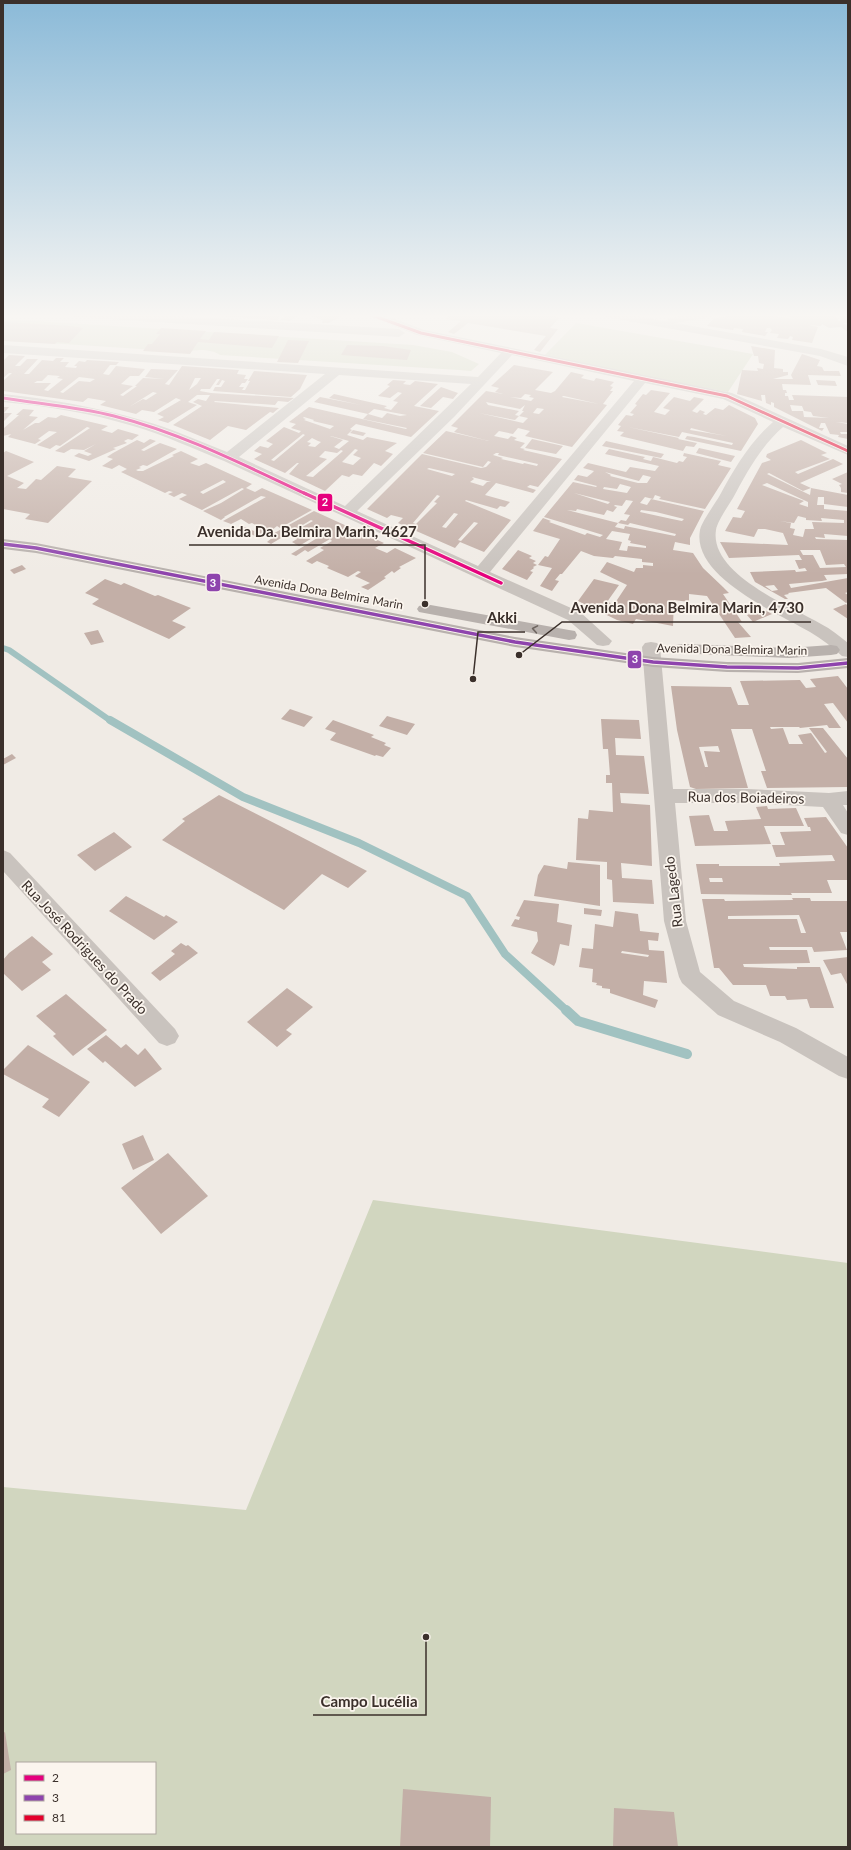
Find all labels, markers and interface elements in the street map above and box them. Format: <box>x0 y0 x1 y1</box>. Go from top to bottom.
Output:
line badge: 2 <box>317 493 333 512</box>
text: 2 <box>322 495 328 508</box>
callout: Avenida Da. Belmira Marin, 4627 <box>189 518 425 545</box>
text: Avenida Da. Belmira Marin, 4627 <box>196 522 417 540</box>
street label: Avenida Dona Belmira Marin <box>253 572 405 612</box>
line badge: 3 <box>206 573 221 592</box>
text: 3 <box>210 576 216 589</box>
callout: Avenida Dona Belmira Marin, 4730 <box>562 595 811 622</box>
text: Avenida Dona Belmira Marin, 4730 <box>569 598 804 616</box>
callout: Akki <box>478 605 525 632</box>
text: Akki <box>486 608 517 626</box>
one-way arrow <box>531 625 538 633</box>
street label: Avenida Dona Belmira Marin <box>657 640 807 658</box>
line badge: 3 <box>627 650 642 669</box>
text: 3 <box>632 652 638 665</box>
street label: Rua dos Boiadeiros <box>687 787 805 807</box>
street label: Rua Lagedo <box>660 856 686 928</box>
street label: Rua José Rodrigues do Prado <box>18 876 152 1018</box>
callout: Campo Lucélia <box>313 1688 426 1715</box>
text: Campo Lucélia <box>320 1692 418 1710</box>
legend <box>16 1762 156 1834</box>
text: 2 <box>52 1770 59 1785</box>
text: 3 <box>52 1790 59 1805</box>
text: 81 <box>52 1810 66 1825</box>

